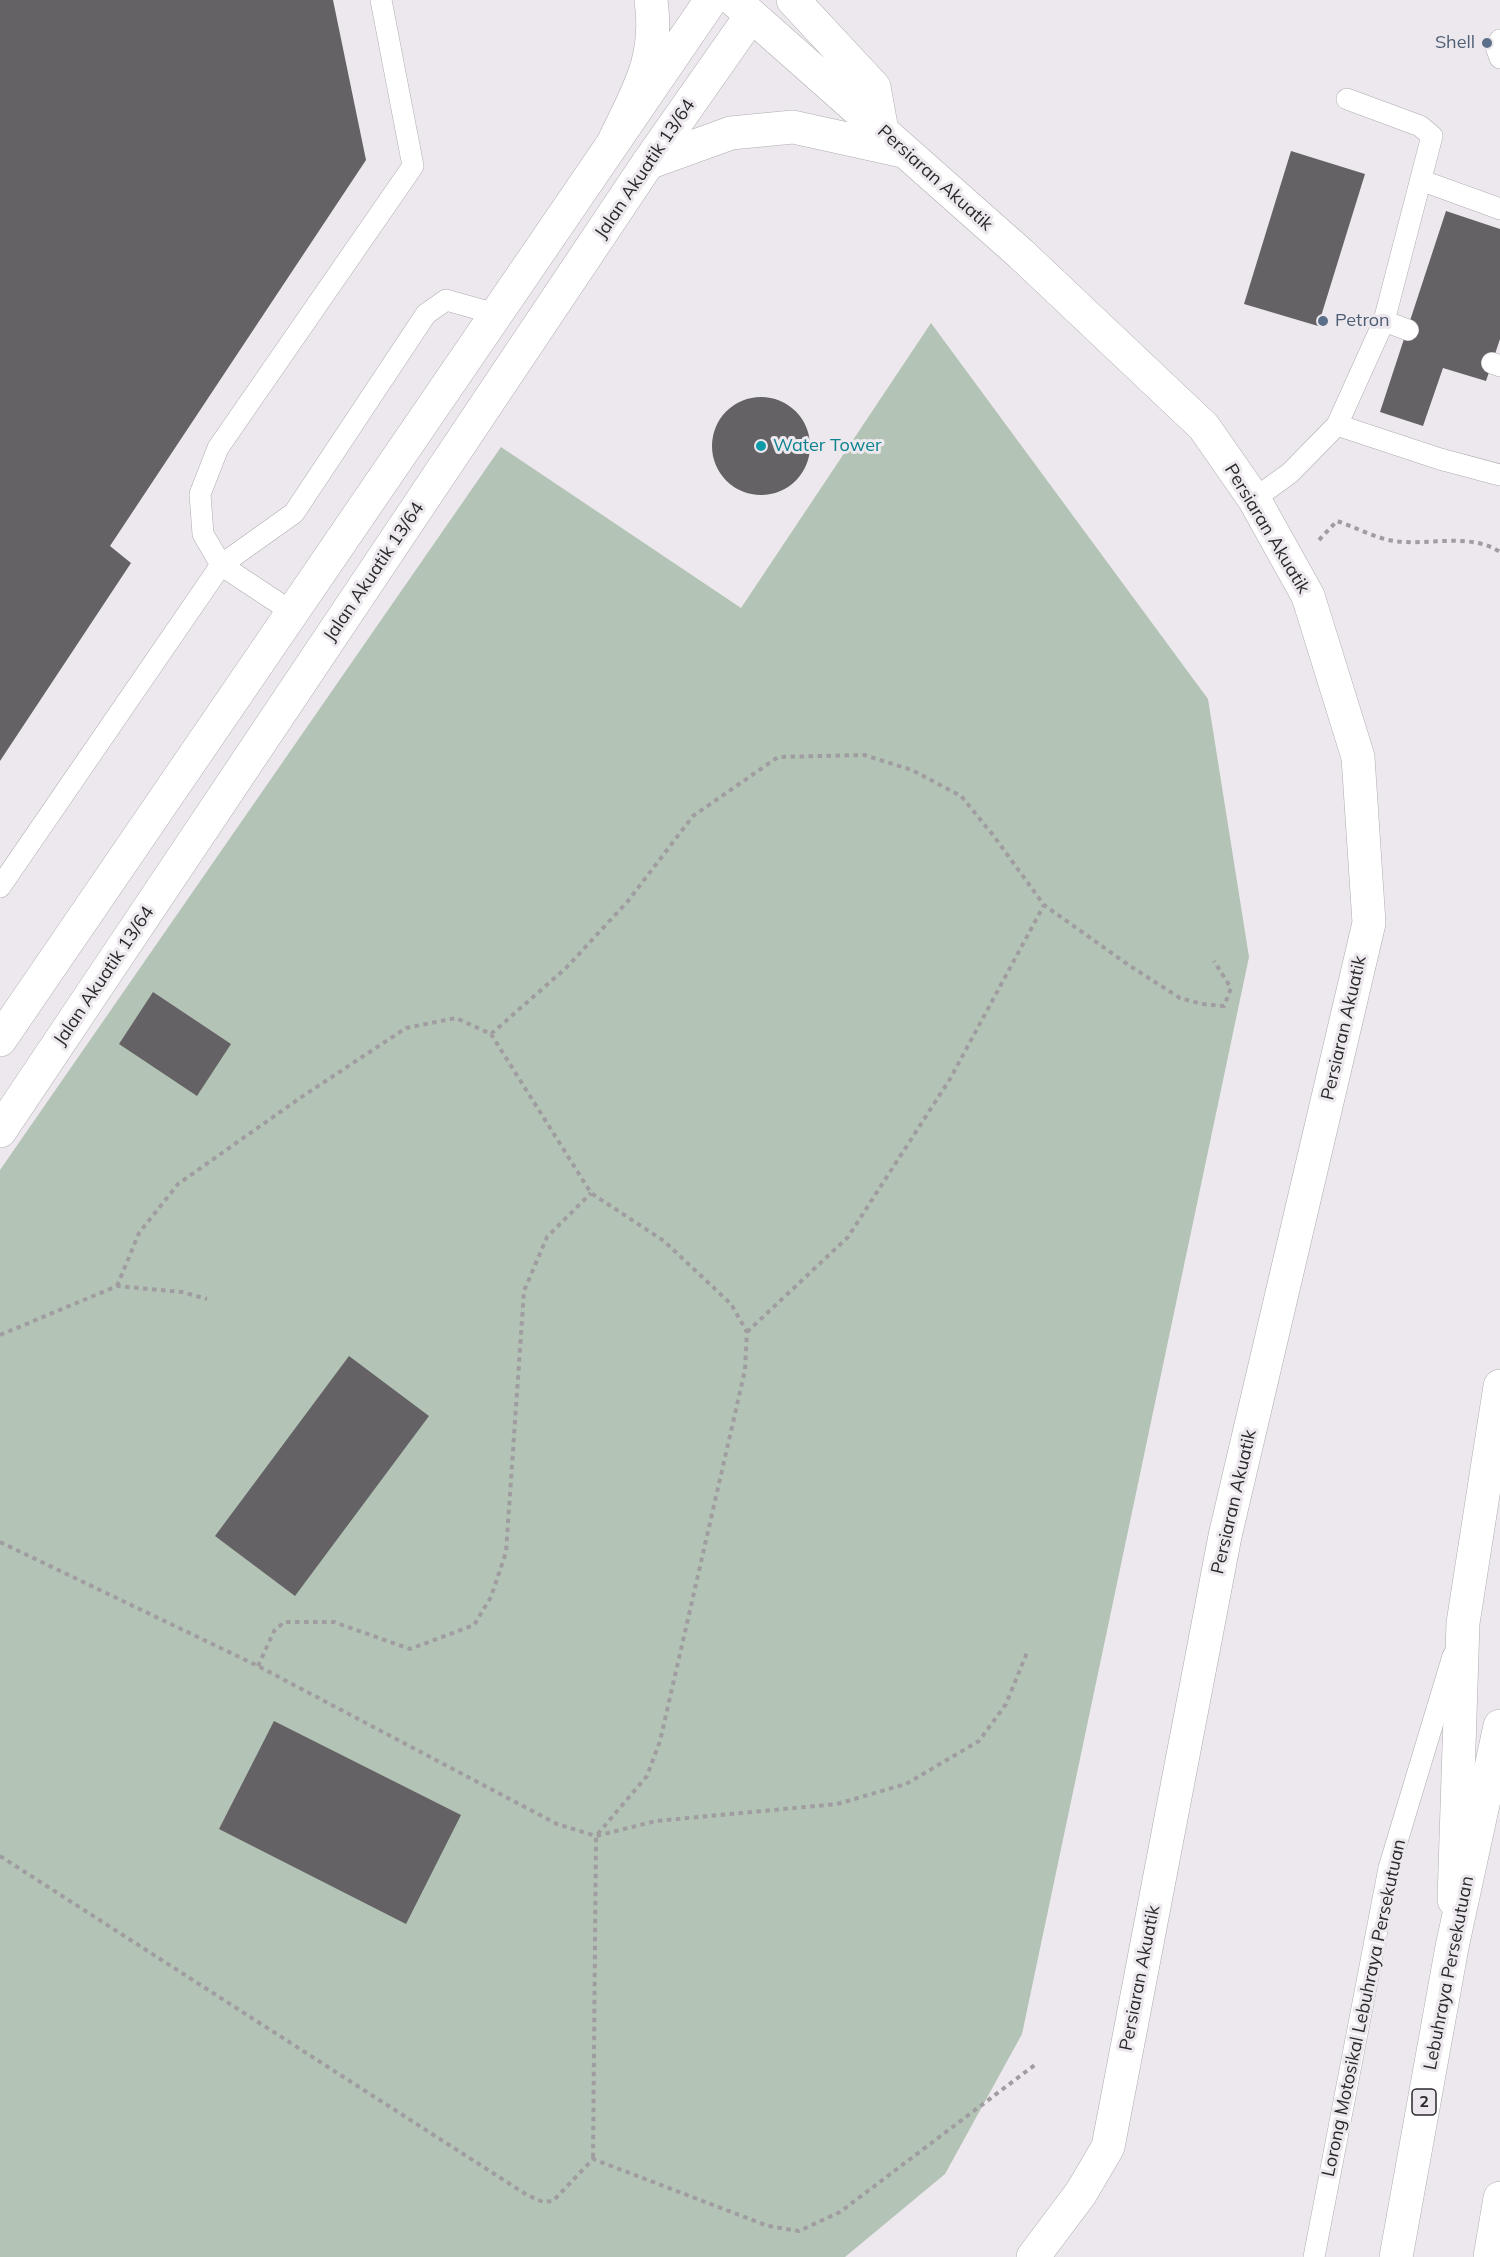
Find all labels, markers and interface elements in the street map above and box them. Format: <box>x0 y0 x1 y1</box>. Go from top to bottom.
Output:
place label: Shell <box>1435 32 1475 54</box>
marker: Shell <box>1480 36 1494 50</box>
street label: Jalan Akuatik 13/64 <box>590 95 700 243</box>
street label: Persiaran Akuatik <box>873 121 997 235</box>
place label: Petron <box>1335 310 1390 332</box>
marker: Petron <box>1316 314 1330 328</box>
place label: Water Tower <box>773 435 881 457</box>
marker: Water Tower <box>754 439 768 453</box>
street label: Persiaran Akuatik <box>1220 460 1314 598</box>
street label: Jalan Akuatik 13/64 <box>319 498 429 646</box>
street label: Jalan Akuatik 13/64 <box>49 902 159 1050</box>
street label: Persiaran Akuatik <box>1317 954 1371 1102</box>
street label: Persiaran Akuatik <box>1207 1428 1261 1576</box>
street label: Lorong Motosikal Lebuhraya Persekutuan <box>1318 1837 1410 2179</box>
street label: Lebuhraya Persekutuan <box>1420 1874 1478 2072</box>
street label: Persiaran Akuatik <box>1115 1903 1165 2053</box>
road number: 2 <box>1412 2089 1436 2115</box>

